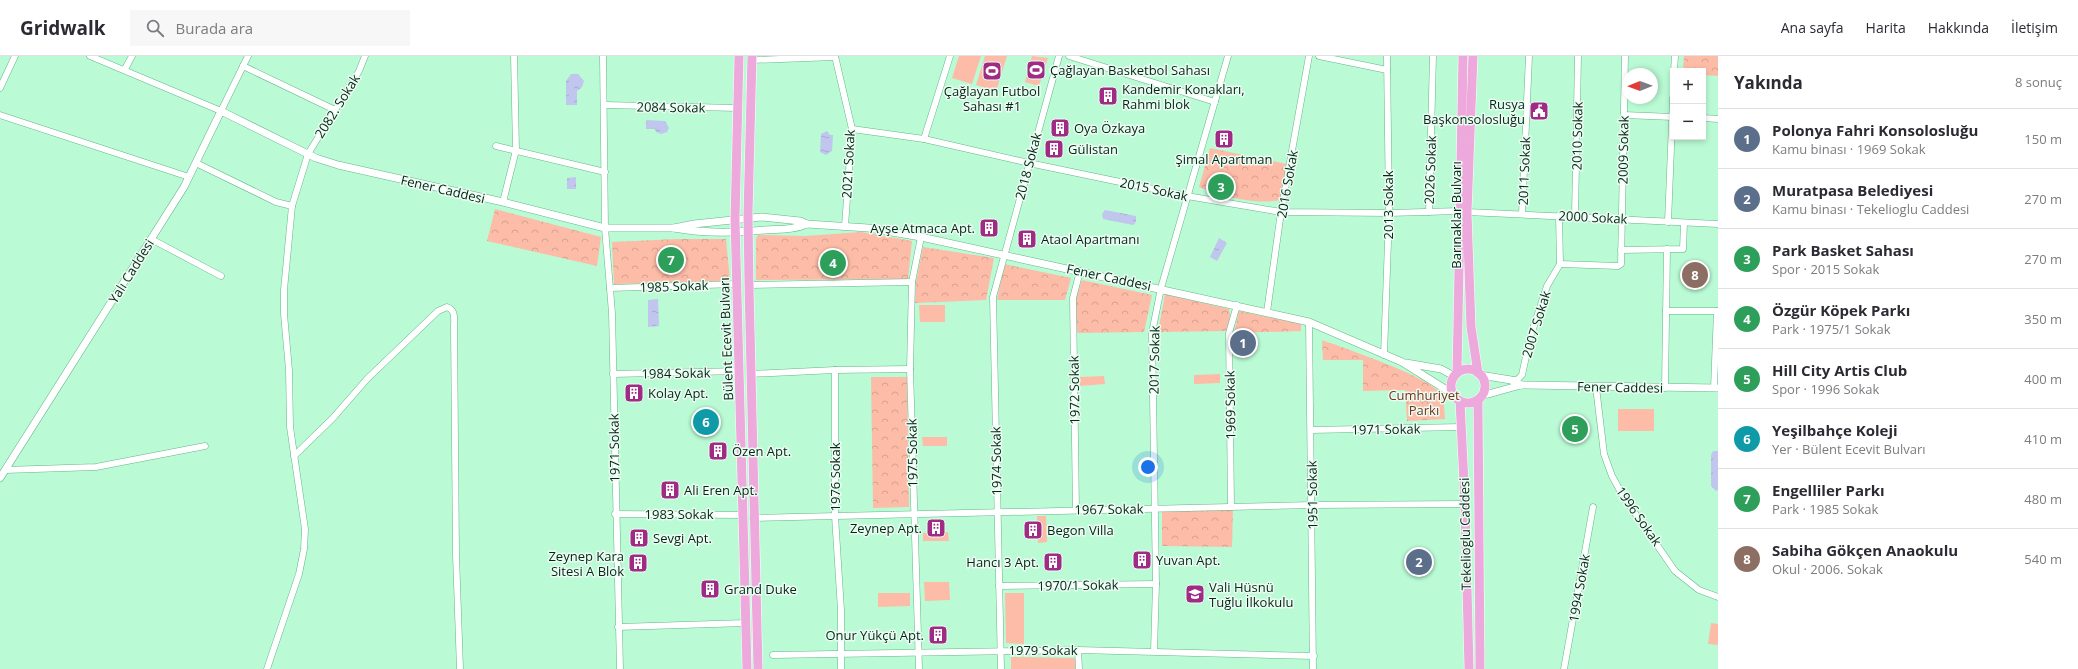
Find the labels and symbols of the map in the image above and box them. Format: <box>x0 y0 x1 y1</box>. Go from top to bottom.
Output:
sports icon: Çağlayan Basketbol Sahası <box>1025 59 1047 81</box>
sports icon: Çağlayan Futbol Sahası #1 <box>981 60 1003 82</box>
place label: Çağlayan Basketbol Sahası <box>1050 61 1210 79</box>
north arrow <box>1622 68 1658 104</box>
street label: 2082. Sokak <box>310 70 364 141</box>
place label: Kandemir Konakları, Rahmi blok <box>1122 80 1245 113</box>
place label: Çağlayan Futbol Sahası #1 <box>944 82 1040 115</box>
building icon: Kandemir Konakları, Rahmi blok <box>1097 85 1119 107</box>
place label: Rusya Başkonsolosluğu <box>1423 95 1525 128</box>
street label: 2084 Sokak <box>636 97 706 117</box>
public building icon: Rusya Başkonsolosluğu <box>1528 100 1550 122</box>
street label: 2010 Sokak <box>1567 101 1587 171</box>
street label: 2009 Sokak <box>1613 115 1633 185</box>
building icon: Oya Özkaya <box>1049 117 1071 139</box>
place label: Oya Özkaya <box>1074 119 1145 137</box>
building icon: Şimal Apartman <box>1213 128 1235 150</box>
street label: 2021 Sokak <box>837 129 859 199</box>
street label: 2018 Sokak <box>1010 130 1046 202</box>
street label: 2026 Sokak <box>1420 135 1440 205</box>
street label: 2011 Sokak <box>1514 136 1534 206</box>
building icon: Gülistan <box>1043 138 1065 160</box>
place label: Gülistan <box>1068 140 1118 158</box>
street label: 2016 Sokak <box>1272 148 1302 220</box>
place label: Şimal Apartman <box>1176 150 1272 168</box>
street label: Barınaklar Bulvarı <box>1447 161 1465 269</box>
street label: 2013 Sokak <box>1379 170 1397 239</box>
street label: Fener Caddesi <box>399 171 487 207</box>
pin: 3 <box>1208 172 1234 202</box>
street label: 2015 Sokak <box>1118 173 1190 205</box>
street label: 2000 Sokak <box>1558 206 1628 228</box>
building icon: Ayşe Atmaca Apt. <box>978 217 1000 239</box>
place label: Ayşe Atmaca Apt. <box>870 219 975 237</box>
building icon: Ataol Apartmanı <box>1016 228 1038 250</box>
place label: Ataol Apartmanı <box>1041 230 1139 248</box>
street label: Yalı Caddesi <box>104 235 158 307</box>
pin: 7 <box>658 245 684 275</box>
pin: 4 <box>820 248 846 278</box>
street label: Fener Caddesi <box>1065 259 1153 295</box>
pin: 8 <box>1682 260 1708 290</box>
street label: 1985 Sokak <box>639 276 709 296</box>
street label: Bülent Ecevit Bulvarı <box>715 277 737 401</box>
street label: 2007 Sokak <box>1517 288 1555 360</box>
street label: 2017 Sokak <box>1144 325 1164 395</box>
pin: 1 <box>1230 328 1256 358</box>
street label: 1972 Sokak <box>1064 355 1084 425</box>
street label: 1984 Sokak <box>641 363 711 383</box>
street label: 1969 Sokak <box>1220 370 1240 440</box>
street label: Fener Caddesi <box>1577 377 1663 397</box>
building icon: Kolay Apt. <box>623 382 645 404</box>
place label: Kolay Apt. <box>648 384 708 402</box>
park label: Cumhuriyet Parkı <box>1388 386 1460 419</box>
pin: 6 <box>693 407 719 437</box>
street label: 1971 Sokak <box>604 413 624 483</box>
pin: 5 <box>1562 414 1588 444</box>
street label: 1975 Sokak <box>902 418 922 488</box>
street label: 1971 Sokak <box>1351 419 1421 439</box>
street label: 1974 Sokak <box>986 426 1006 496</box>
building icon: Özen Apt. <box>707 440 729 462</box>
place label: Özen Apt. <box>732 442 791 460</box>
street label: 1976 Sokak <box>826 442 844 511</box>
your location <box>1138 457 1158 477</box>
street label: 1951 Sokak <box>1302 460 1322 530</box>
street label: Tekelioglu Caddesi <box>1455 477 1475 591</box>
building icon: Ali Eren Apt. <box>659 479 681 501</box>
place label: Ali Eren Apt. <box>684 481 758 499</box>
street label: 1996 Sokak <box>1612 483 1666 550</box>
street label: 1967 Sokak <box>1074 499 1144 519</box>
street label: 1983 Sokak <box>645 505 714 523</box>
building icon: Zeynep Apt. <box>925 517 947 539</box>
place label: Zeynep Apt. <box>850 519 922 537</box>
building icon: Begon Villa <box>1022 519 1044 541</box>
place label: Begon Villa <box>1047 521 1114 539</box>
building icon: Sevgi Apt. <box>628 527 650 549</box>
place label: Sevgi Apt. <box>653 529 712 547</box>
place label: Zeynep Kara Sitesi A Blok <box>548 547 624 580</box>
pin: 2 <box>1406 547 1432 577</box>
building icon: Yuvan Apt. <box>1131 549 1153 571</box>
building icon: Hancı 3 Apt. <box>1042 551 1064 573</box>
place label: Yuvan Apt. <box>1156 551 1221 569</box>
building icon: Zeynep Kara Sitesi A Blok <box>627 552 649 574</box>
street label: 1994 Sokak <box>1564 552 1594 624</box>
place label: Hancı 3 Apt. <box>966 553 1039 571</box>
street label: 1970/1 Sokak <box>1037 575 1119 595</box>
building icon: Grand Duke <box>699 578 721 600</box>
place label: Vali Hüsnü Tuğlu İlkokulu <box>1209 578 1293 611</box>
place label: Grand Duke <box>724 580 797 598</box>
school or university icon: Vali Hüsnü Tuğlu İlkokulu <box>1184 583 1206 605</box>
building icon: Onur Yükçü Apt. <box>927 624 949 646</box>
place label: Onur Yükçü Apt. <box>825 626 924 644</box>
street label: 1979 Sokak <box>1009 641 1078 659</box>

